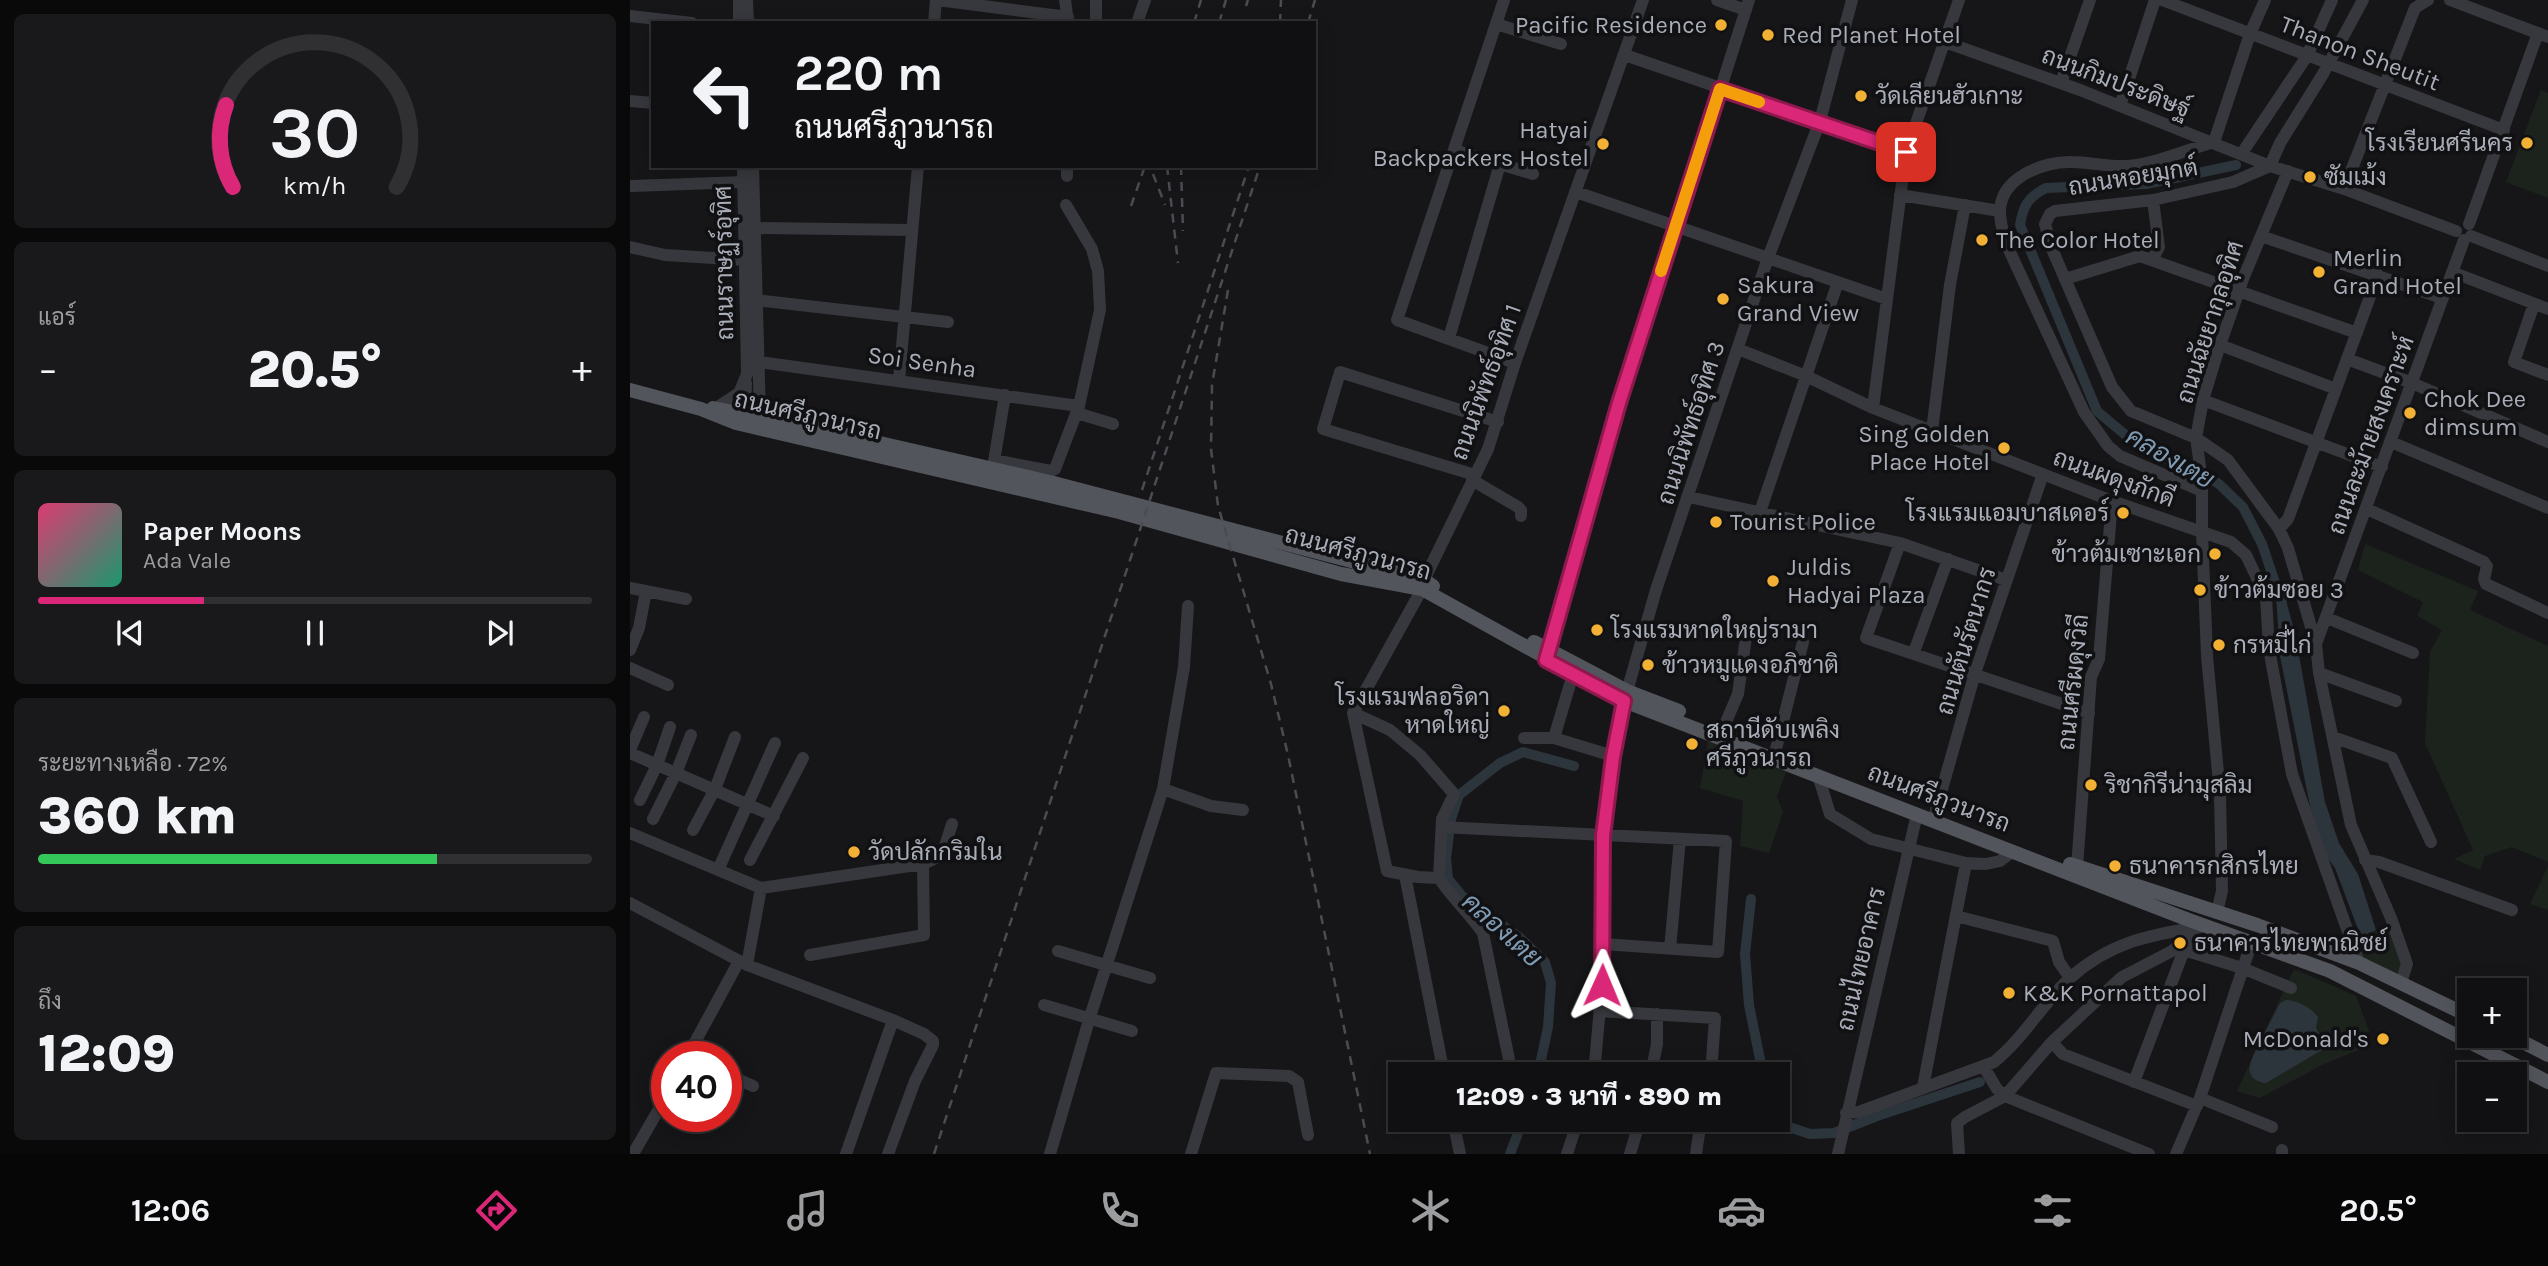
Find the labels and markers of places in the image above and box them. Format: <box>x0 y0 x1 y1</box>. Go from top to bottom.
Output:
place label: Pacific Residence <box>1515 11 1707 39</box>
marker: Pacific Residence <box>1713 17 1729 33</box>
place label: Red Planet Hotel <box>1782 21 1961 49</box>
marker: Red Planet Hotel <box>1760 27 1776 43</box>
place label: วัดเลียนฮัวเกาะ <box>1875 81 2023 110</box>
marker: วัดเลียนฮัวเกาะ <box>1853 88 1869 104</box>
place label: Hatyai Backpackers Hostel <box>1373 116 1589 172</box>
pin <box>1876 122 1936 182</box>
place label: โรงเรียนศรีนคร <box>2364 127 2513 157</box>
marker: โรงเรียนศรีนคร <box>2519 135 2535 151</box>
marker: Hatyai Backpackers Hostel <box>1595 136 1611 152</box>
place label: ซัมเม้ง <box>2324 162 2387 191</box>
marker: ซัมเม้ง <box>2302 169 2318 185</box>
place label: The Color Hotel <box>1996 226 2160 254</box>
marker: The Color Hotel <box>1974 232 1990 248</box>
place label: Merlin Grand Hotel <box>2333 244 2462 300</box>
marker: Merlin Grand Hotel <box>2311 264 2327 280</box>
place label: Sakura Grand View <box>1737 271 1859 327</box>
marker: Sakura Grand View <box>1715 291 1731 307</box>
place label: Chok Dee dimsum <box>2424 385 2526 441</box>
marker: Chok Dee dimsum <box>2402 405 2418 421</box>
place label: Sing Golden Place Hotel <box>1858 420 1990 476</box>
marker: Sing Golden Place Hotel <box>1996 440 2012 456</box>
place label: โรงแรมแอมบาสเดอร์ <box>1904 497 2109 527</box>
marker: โรงแรมแอมบาสเดอร์ <box>2115 505 2131 521</box>
place label: Tourist Police <box>1730 508 1876 536</box>
marker: Tourist Police <box>1708 514 1724 530</box>
place label: ข้าวต้มเซาะเอก <box>2051 539 2201 568</box>
marker: ข้าวต้มเซาะเอก <box>2207 546 2223 562</box>
place label: Juldis Hadyai Plaza <box>1787 553 1926 609</box>
marker: Juldis Hadyai Plaza <box>1765 573 1781 589</box>
place label: ข้าวต้มซอย 3 <box>2214 575 2344 604</box>
marker: ข้าวต้มซอย 3 <box>2192 582 2208 598</box>
place label: โรงแรมหาดใหญ่รามา <box>1609 614 1818 644</box>
marker: โรงแรมหาดใหญ่รามา <box>1589 622 1605 638</box>
place label: กรหมี่ไก่ <box>2233 624 2312 659</box>
marker: กรหมี่ไก่ <box>2211 637 2227 653</box>
place label: ข้าวหมูแดงอภิชาติ <box>1662 650 1839 682</box>
marker: ข้าวหมูแดงอภิชาติ <box>1640 657 1656 673</box>
place label: โรงแรมฟลอริดา หาดใหญ่ <box>1333 681 1490 739</box>
marker: โรงแรมฟลอริดา หาดใหญ่ <box>1496 703 1512 719</box>
place label: สถานีดับเพลิง ศรีภูวนารถ <box>1706 715 1840 775</box>
marker: สถานีดับเพลิง ศรีภูวนารถ <box>1684 736 1700 752</box>
place label: ริชากิรีน่ามุสลิม <box>2104 770 2252 801</box>
marker: ริชากิรีน่ามุสลิม <box>2083 777 2099 793</box>
place label: วัดปลักกริมใน <box>868 836 1003 866</box>
marker: วัดปลักกริมใน <box>846 844 862 860</box>
place label: ธนาคารกสิกรไทย <box>2129 850 2299 880</box>
marker: ธนาคารกสิกรไทย <box>2107 858 2123 874</box>
place label: ธนาคารไทยพาณิชย์ <box>2194 927 2388 957</box>
marker: ธนาคารไทยพาณิชย์ <box>2172 935 2188 951</box>
place label: K&K Pornattapol <box>2023 979 2208 1007</box>
marker: K&K Pornattapol <box>2001 985 2017 1001</box>
place label: McDonald's <box>2243 1025 2369 1053</box>
marker: McDonald's <box>2375 1031 2391 1047</box>

